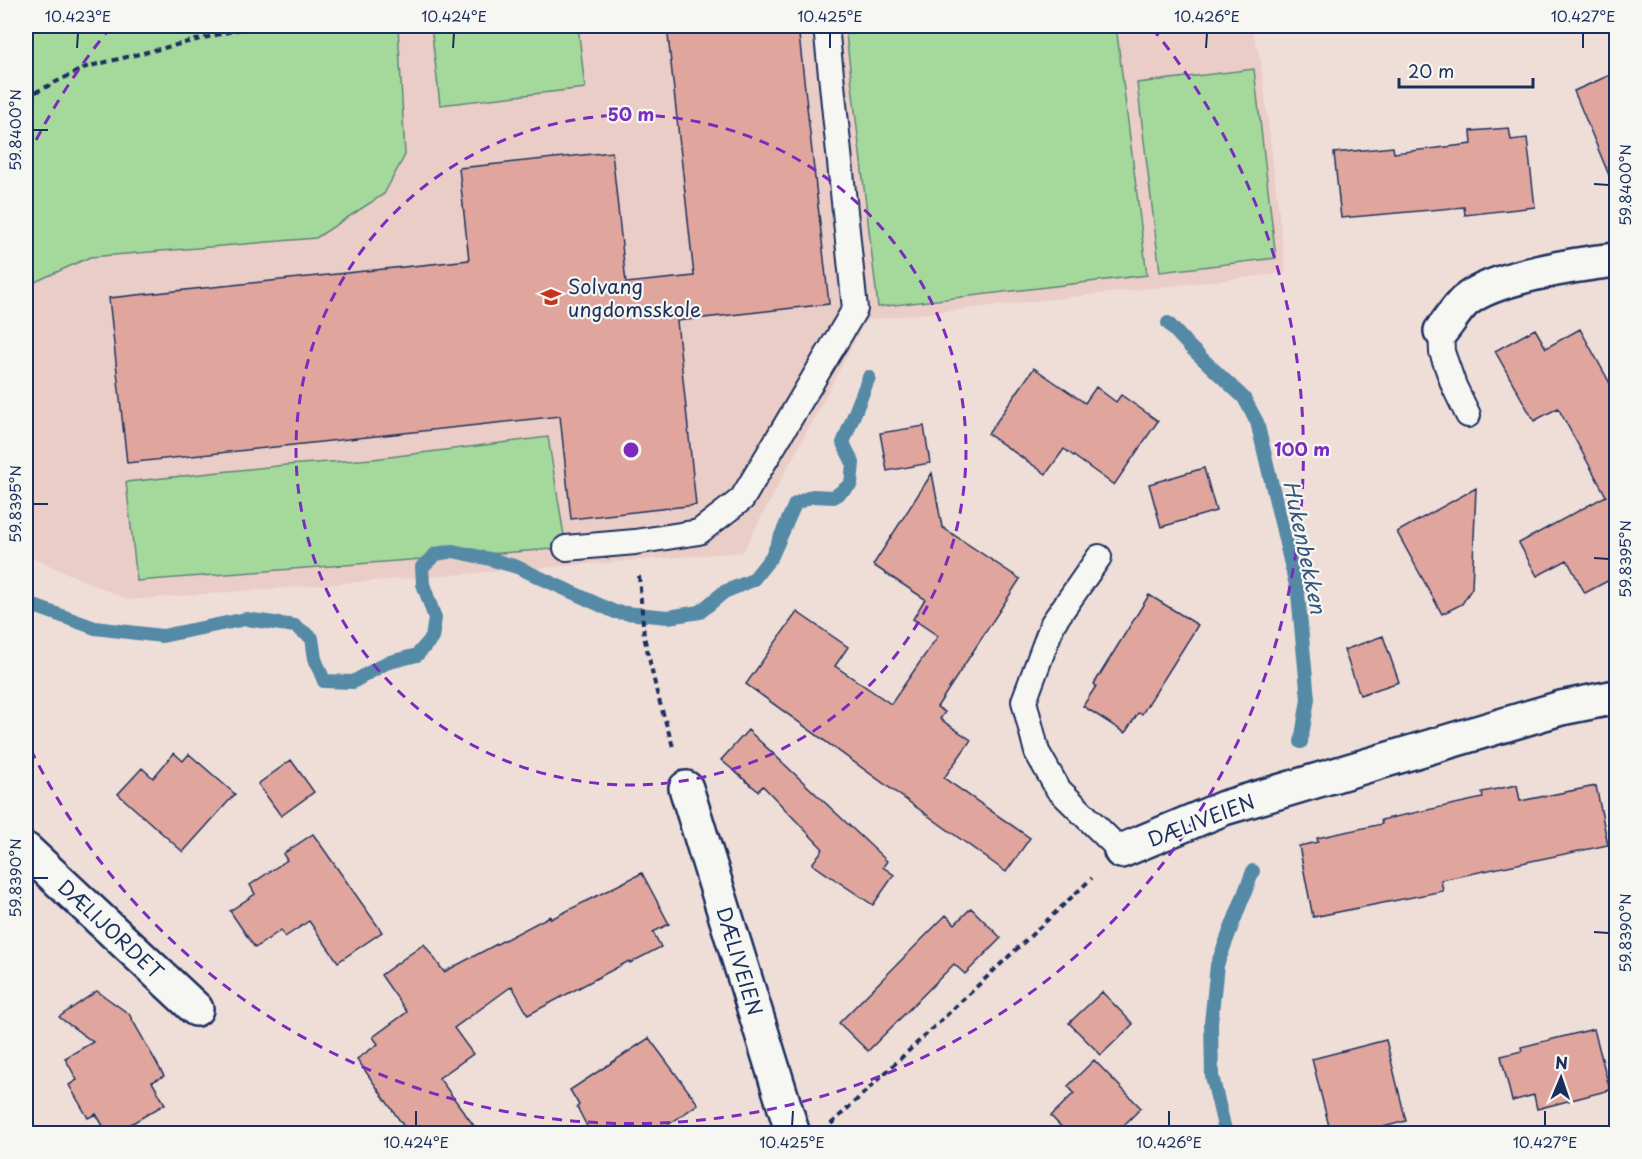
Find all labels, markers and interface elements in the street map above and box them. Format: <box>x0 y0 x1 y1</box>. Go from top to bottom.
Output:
text: 10.423°E <box>45 4 111 27</box>
text: 10.424°E <box>421 4 487 27</box>
text: 10.425°E <box>797 4 863 27</box>
text: 10.426°E <box>1174 4 1240 27</box>
text: 10.427°E <box>1551 4 1615 27</box>
scale bar <box>1399 51 1532 89</box>
text: 20 m <box>1408 57 1454 84</box>
text: 59.8400°N <box>3 89 26 171</box>
text: 50 m <box>608 100 654 127</box>
text: 59.8400°N <box>1613 144 1636 226</box>
place label: Solvang ungdomsskole <box>568 271 701 324</box>
school or university icon: Solvang ungdomsskole <box>539 285 563 309</box>
text: 100 m <box>1274 435 1330 462</box>
centre of rings <box>621 440 641 460</box>
text: 59.8395°N <box>3 465 26 543</box>
water label: Hukenbekken <box>1276 477 1336 618</box>
text: 59.8395°N <box>1613 520 1636 598</box>
street label: DÆLIVEIEN <box>1143 786 1259 854</box>
text: 59.8390°N <box>3 838 26 918</box>
street label: DÆLIJORDET <box>52 872 171 986</box>
text: 59.8390°N <box>1613 893 1636 973</box>
street label: DÆLIVEIEN <box>709 903 771 1019</box>
north arrow <box>1531 1048 1591 1108</box>
text: N <box>1555 1050 1568 1074</box>
text: 10.424°E <box>383 1130 449 1153</box>
text: 10.425°E <box>759 1130 825 1153</box>
text: 10.426°E <box>1136 1130 1202 1153</box>
text: 10.427°E <box>1513 1130 1577 1153</box>

